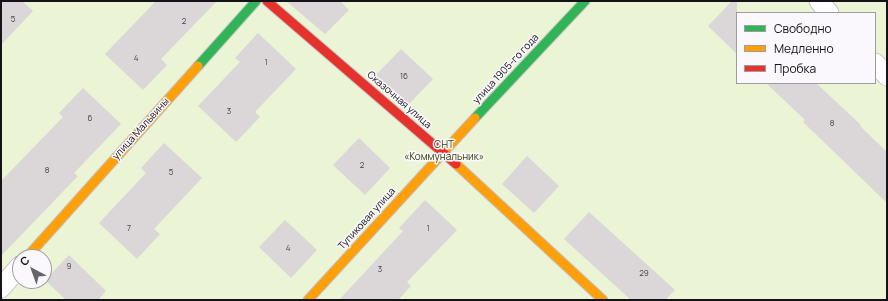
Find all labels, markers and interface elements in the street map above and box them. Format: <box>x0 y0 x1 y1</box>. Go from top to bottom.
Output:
legend <box>736 12 876 84</box>
house number: 5 <box>11 15 15 25</box>
house number: 2 <box>182 17 186 27</box>
text: Свободно <box>774 20 832 37</box>
street label: улица 1905-го года <box>471 32 541 106</box>
text: Медленно <box>774 40 834 57</box>
house number: 4 <box>134 54 138 64</box>
house number: 1 <box>264 58 268 68</box>
text: Пробка <box>774 60 816 77</box>
street label: Сказочная улица <box>364 69 434 131</box>
house number: 16 <box>400 72 408 82</box>
street label: улица Мальвины <box>110 96 172 162</box>
house number: 3 <box>227 107 231 117</box>
house number: 6 <box>88 114 92 124</box>
house number: 8 <box>830 119 834 129</box>
park label: СНТ «Коммунальник» <box>404 139 484 162</box>
house number: 2 <box>360 161 364 171</box>
house number: 8 <box>45 166 49 176</box>
house number: 5 <box>169 168 173 178</box>
street label: Тупиковая улица <box>336 185 398 253</box>
house number: 7 <box>127 224 131 234</box>
house number: 1 <box>426 224 430 234</box>
house number: 4 <box>286 244 290 254</box>
north arrow <box>12 249 52 289</box>
text: С <box>16 252 32 269</box>
house number: 9 <box>67 262 71 272</box>
house number: 3 <box>378 265 382 275</box>
house number: 29 <box>639 269 649 279</box>

